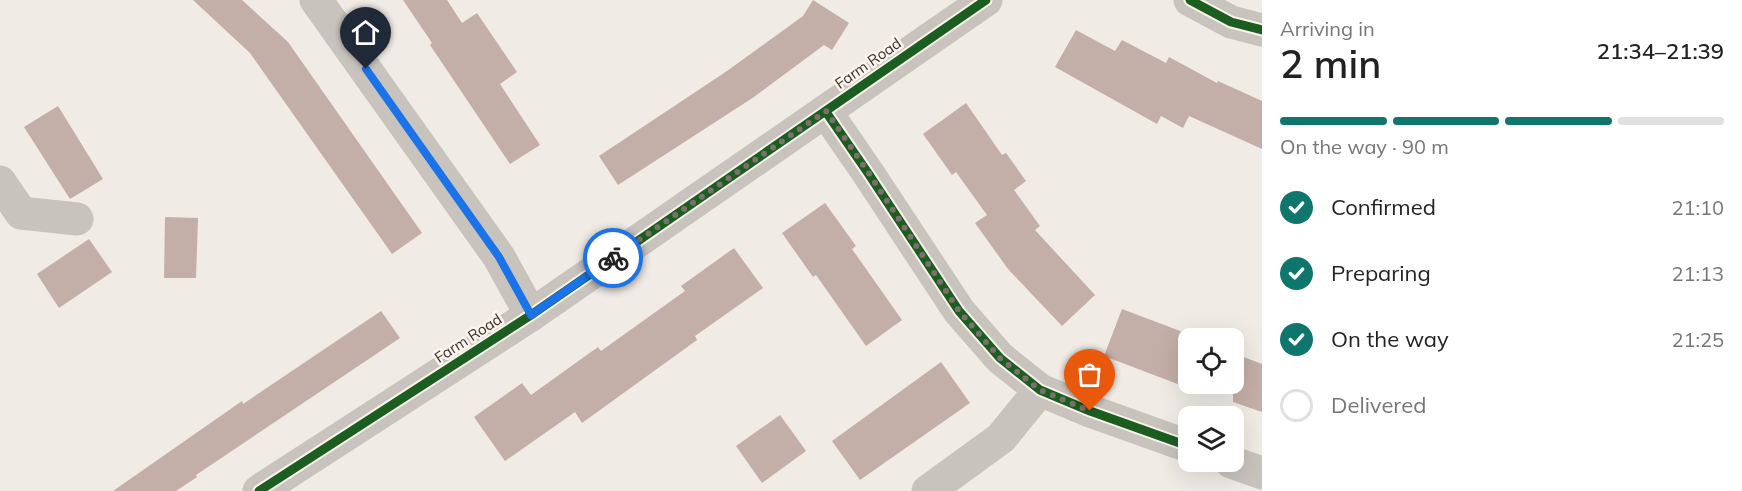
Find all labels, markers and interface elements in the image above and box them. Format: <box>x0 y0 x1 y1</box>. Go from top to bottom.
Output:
pin <box>340 7 391 69</box>
icon: home <box>349 16 382 49</box>
text: Arriving in <box>1280 16 1375 41</box>
street label: Farm Road <box>831 33 905 93</box>
text: 21:34–21:39 <box>1597 37 1724 65</box>
text: 2 min <box>1280 39 1381 88</box>
text: On the way · 90 m <box>1280 134 1449 159</box>
icon: check <box>1280 191 1313 224</box>
text: Confirmed <box>1331 193 1436 221</box>
text: 21:10 <box>1671 195 1724 220</box>
courier <box>583 228 643 288</box>
icon: bike <box>597 242 630 275</box>
icon: check <box>1280 257 1313 290</box>
text: Preparing <box>1331 259 1431 287</box>
text: 21:13 <box>1671 261 1724 286</box>
street label: Farm Road <box>431 309 505 367</box>
icon: check <box>1280 323 1313 356</box>
text: On the way <box>1331 325 1449 353</box>
text: 21:25 <box>1671 327 1724 352</box>
map controls <box>1178 328 1244 472</box>
button: locate <box>1178 328 1244 394</box>
pin <box>1064 349 1115 411</box>
icon: bag <box>1073 358 1106 391</box>
text: Delivered <box>1331 391 1426 419</box>
button: layers <box>1178 406 1244 472</box>

